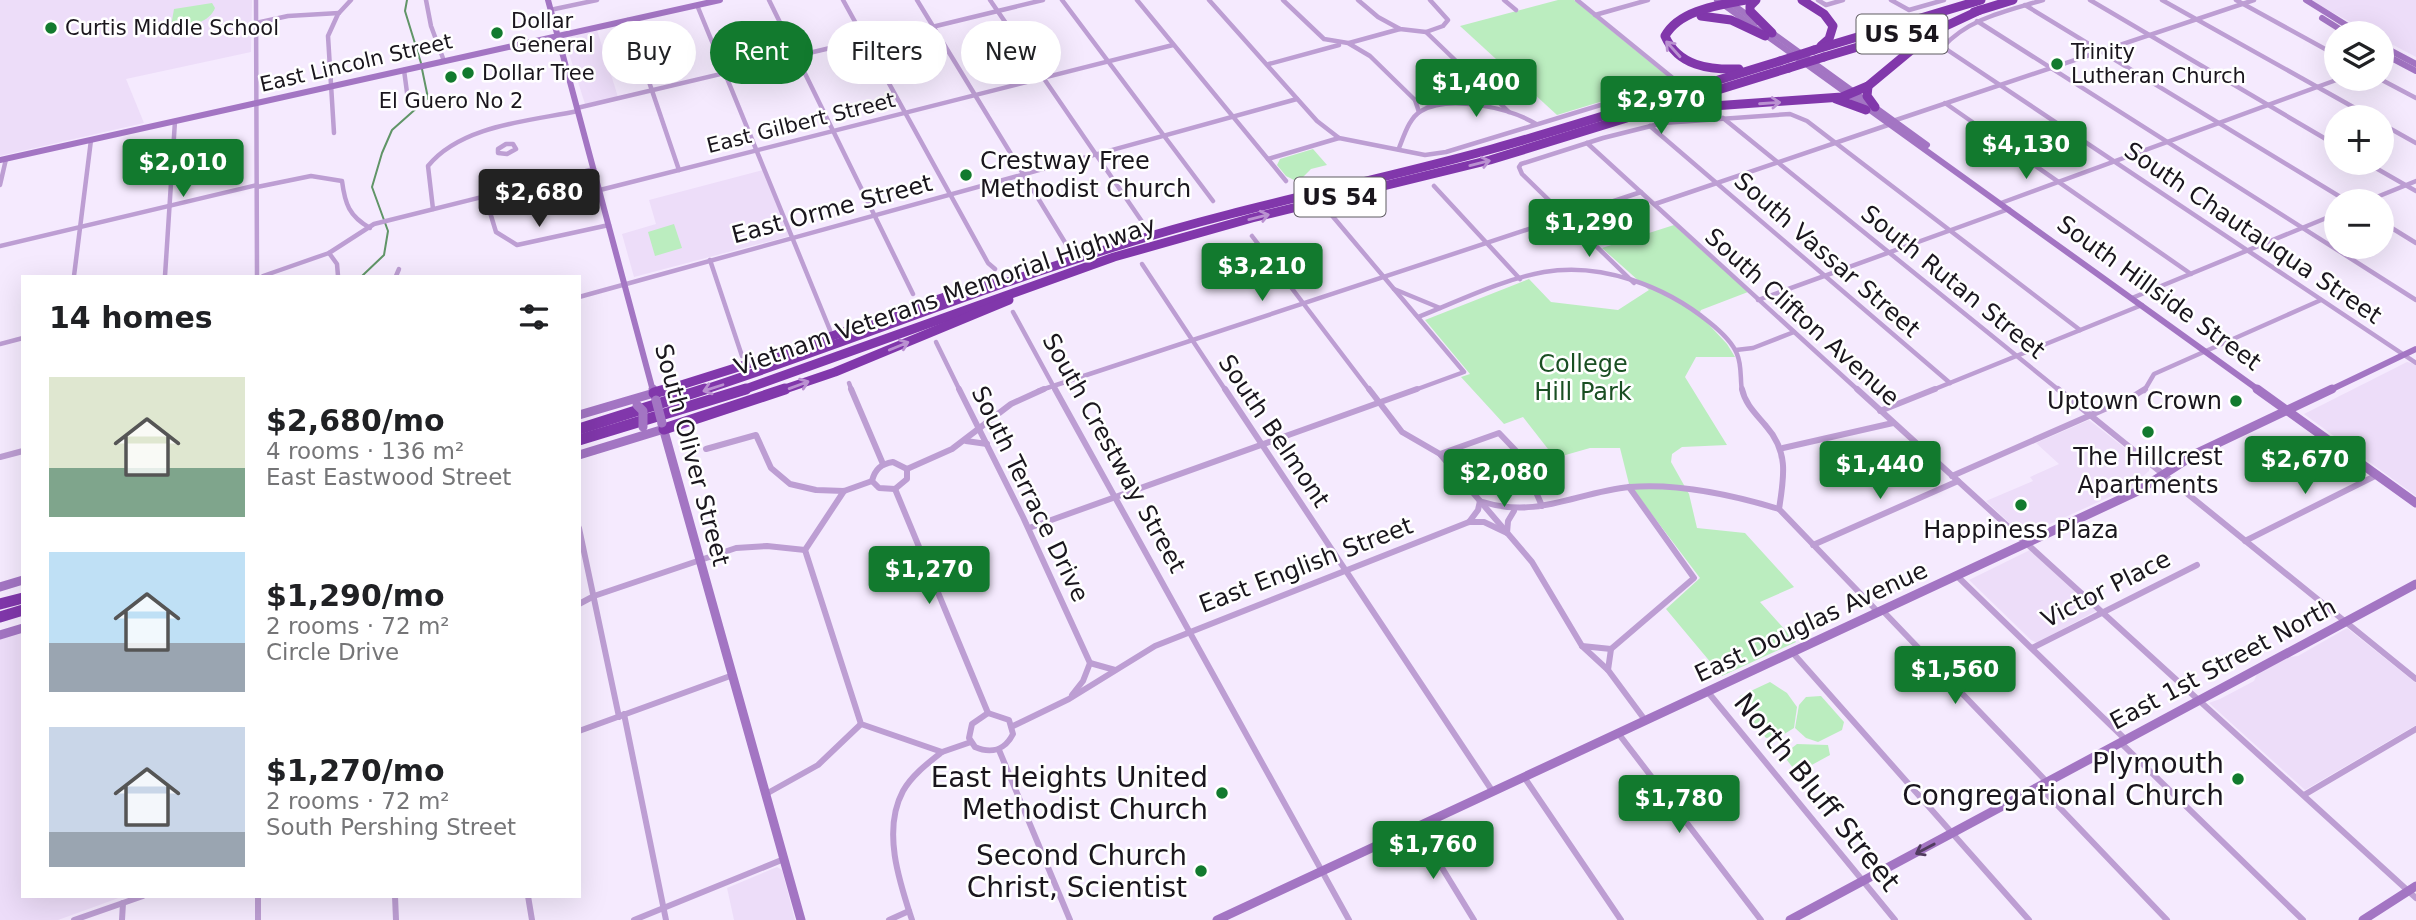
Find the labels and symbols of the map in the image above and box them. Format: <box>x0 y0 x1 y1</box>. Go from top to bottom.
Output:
place label: Dollar General <box>511 9 594 57</box>
road number: US 54 <box>1856 14 1948 54</box>
place label: Curtis Middle School <box>65 16 279 40</box>
marker: Curtis Middle School <box>43 20 59 36</box>
marker: Dollar General <box>489 25 505 41</box>
street label: East Lincoln Street <box>257 29 455 97</box>
one-way arrow <box>1665 40 1682 58</box>
place label: Trinity Lutheran Church <box>2070 40 2246 88</box>
marker: Trinity Lutheran Church <box>2049 56 2065 72</box>
pin: $1,400 <box>1419 60 1533 119</box>
place label: Dollar Tree <box>482 61 595 85</box>
marker: Dollar Tree <box>460 65 476 81</box>
marker: El Guero No 2 <box>443 69 459 85</box>
pin: $2,970 <box>1604 76 1718 136</box>
street label: East Gilbert Street <box>704 88 898 158</box>
place label: El Guero No 2 <box>379 89 523 113</box>
one-way arrow <box>1758 96 1781 109</box>
pin: $4,130 <box>1969 122 2083 181</box>
street label: South Chautauqua Street <box>2119 136 2387 330</box>
pin: $2,010 <box>126 140 240 199</box>
place label: Crestway Free Methodist Church <box>980 147 1191 203</box>
one-way arrow <box>1468 156 1491 169</box>
marker: Crestway Free Methodist Church <box>958 167 974 183</box>
street label: South Vassar Street <box>1728 167 1926 343</box>
street label: East Orme Street <box>729 169 935 249</box>
pin: $2,680 <box>482 170 596 229</box>
road number: US 54 <box>1294 178 1386 216</box>
street label: South Rutan Street <box>1856 199 2050 365</box>
pin: $1,290 <box>1532 200 1646 259</box>
one-way arrow <box>1247 210 1270 223</box>
street label: South Hillside Street <box>2052 210 2266 376</box>
street label: Vietnam Veterans Memorial Highway <box>731 211 1159 381</box>
street label: South Clifton Avenue <box>1699 222 1905 412</box>
pin: $3,210 <box>1205 244 1319 303</box>
street label: South Crestway Street <box>1036 328 1192 578</box>
one-way arrow <box>887 339 909 352</box>
street label: South Oliver Street <box>649 341 735 569</box>
street label: South Belmont <box>1213 349 1335 513</box>
park label: College Hill Park <box>1534 350 1632 406</box>
one-way arrow <box>787 378 809 390</box>
street label: South Terrace Drive <box>966 382 1094 606</box>
one-way arrow <box>703 383 725 395</box>
place label: Uptown Crown <box>2047 387 2222 415</box>
marker: Uptown Crown <box>2228 393 2244 409</box>
marker: The Hillcrest Apartments <box>2140 424 2156 440</box>
pin: $2,670 <box>2248 436 2362 496</box>
pin: $1,440 <box>1823 442 1937 501</box>
place label: The Hillcrest Apartments <box>2072 443 2223 499</box>
pin: $2,080 <box>1447 449 1561 509</box>
marker: Happiness Plaza <box>2013 497 2029 513</box>
street label: East English Street <box>1195 511 1417 619</box>
place label: Happiness Plaza <box>1923 516 2119 544</box>
street label: Victor Place <box>2037 544 2175 634</box>
pin: $1,270 <box>872 546 986 606</box>
street label: East Douglas Avenue <box>1690 556 1932 688</box>
street label: East 1st Street North <box>2105 593 2341 735</box>
pin: $1,560 <box>1898 646 2012 706</box>
street label: North Bluff Street <box>1727 686 1907 898</box>
place label: Plymouth Congregational Church <box>1902 747 2224 812</box>
place label: East Heights United Methodist Church <box>931 761 1208 826</box>
marker: Plymouth Congregational Church <box>2230 771 2246 787</box>
pin: $1,780 <box>1622 776 1736 835</box>
marker: East Heights United Methodist Church <box>1214 785 1230 801</box>
pin: $1,760 <box>1376 822 1490 881</box>
place label: Second Church Christ, Scientist <box>967 839 1187 904</box>
one-way arrow <box>1915 843 1936 856</box>
marker: Second Church Christ, Scientist <box>1193 863 1209 879</box>

